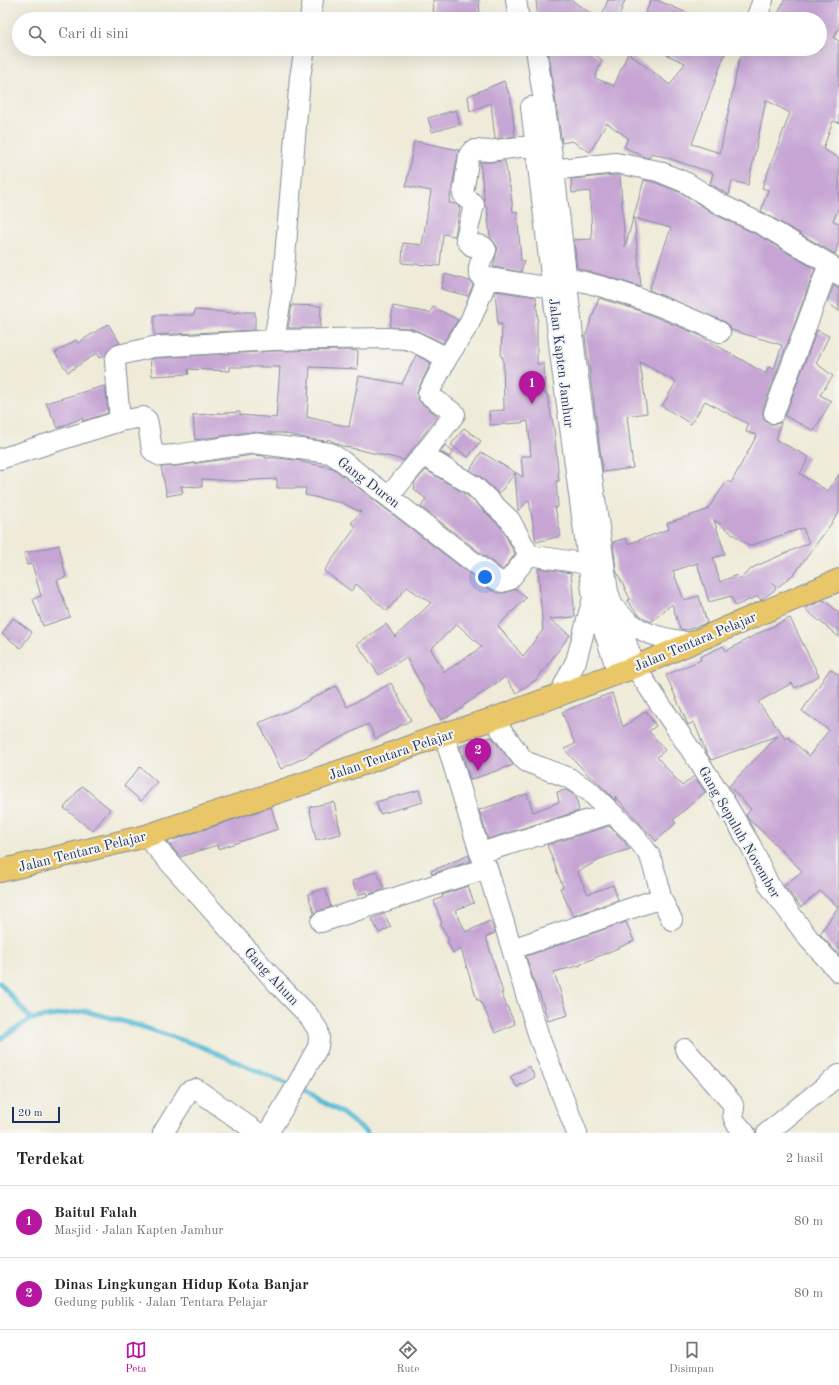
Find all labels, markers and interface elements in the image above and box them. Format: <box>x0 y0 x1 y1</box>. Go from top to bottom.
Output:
search box <box>12 12 827 56</box>
icon: search <box>26 23 48 45</box>
text: Cari di sini <box>58 27 129 42</box>
street label: Jalan Kapten Jamhur <box>546 297 576 429</box>
pin: 1 <box>519 371 545 404</box>
street label: Gang Duren <box>335 455 403 511</box>
your location <box>475 567 495 587</box>
street label: Jalan Tentara Pelajar <box>632 610 759 674</box>
street label: Jalan Tentara Pelajar <box>327 727 456 783</box>
pin: 2 <box>465 738 491 771</box>
street label: Gang Sepuluh November <box>696 764 783 901</box>
street label: Jalan Tentara Pelajar <box>17 829 148 875</box>
street label: Gang Ahum <box>241 945 301 1008</box>
scale bar <box>12 1105 60 1124</box>
text: 20 m <box>18 1108 43 1119</box>
text: Terdekat <box>16 1151 84 1168</box>
text: 2 hasil <box>786 1152 823 1165</box>
text: Baitul Falah <box>54 1206 137 1221</box>
text: 1 <box>25 1215 33 1228</box>
text: 80 m <box>794 1215 823 1228</box>
text: Masjid · Jalan Kapten Jamhur <box>54 1224 224 1237</box>
text: Dinas Lingkungan Hidup Kota Banjar <box>54 1278 309 1293</box>
text: 2 <box>25 1287 33 1300</box>
text: 80 m <box>794 1287 823 1300</box>
text: Gedung publik · Jalan Tentara Pelajar <box>54 1296 268 1309</box>
tab: Peta <box>125 1339 147 1377</box>
tab: Rute <box>397 1339 419 1377</box>
tab: Disimpan <box>669 1339 714 1377</box>

